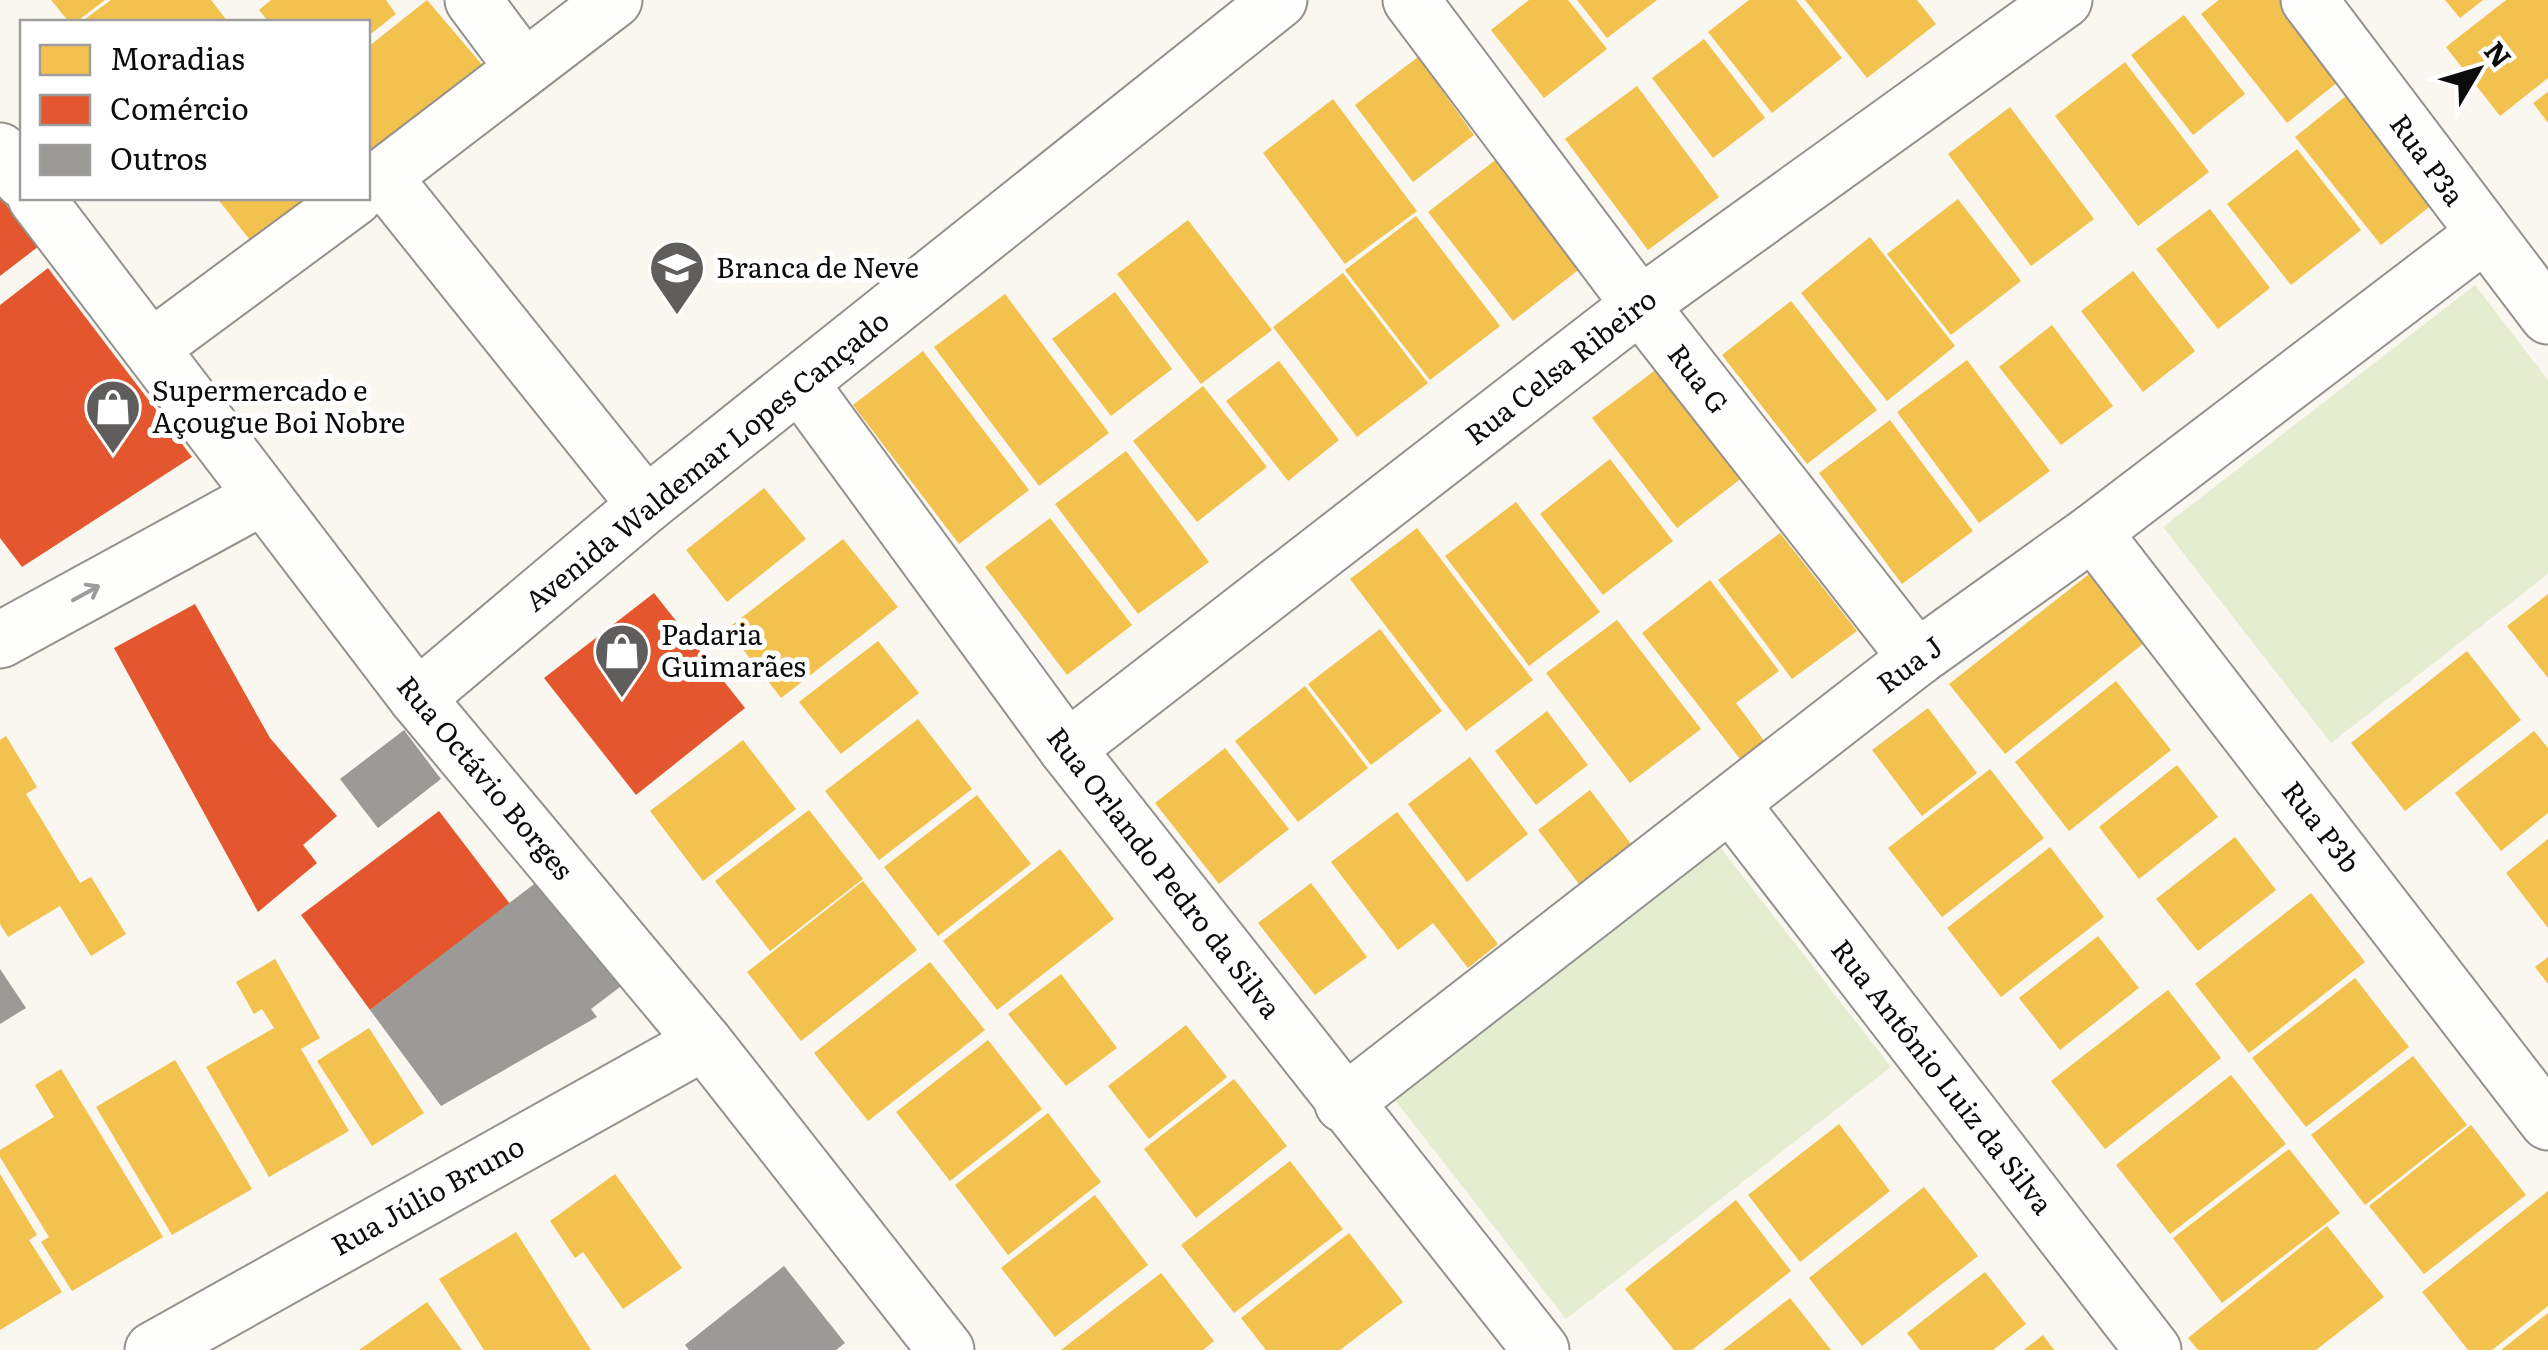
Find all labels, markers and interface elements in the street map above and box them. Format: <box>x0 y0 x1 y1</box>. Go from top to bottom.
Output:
legend <box>20 20 370 200</box>
north arrow <box>2428 20 2528 120</box>
text: N <box>2475 31 2523 76</box>
text: Moradias <box>110 35 245 79</box>
text: Comércio <box>110 85 249 129</box>
street label: Rua P3a <box>2381 104 2476 213</box>
text: Outros <box>110 135 207 179</box>
school or university icon: Branca de Neve <box>647 238 707 317</box>
place label: Branca de Neve <box>716 245 919 287</box>
street label: Rua Celsa Ribeiro <box>1455 277 1665 454</box>
street label: Avenida Waldemar Lopes Cançado <box>514 299 897 620</box>
street label: Rua G <box>1659 334 1740 422</box>
place label: Supermercado e Açougue Boi Nobre <box>152 368 405 442</box>
shop icon: Supermercado e Açougue Boi Nobre <box>83 377 143 456</box>
one-way arrow <box>70 583 100 603</box>
place label: Padaria Guimarães <box>661 612 806 686</box>
shop icon: Padaria Guimarães <box>592 621 652 700</box>
street label: Rua J <box>1867 625 1951 702</box>
street label: Rua Octávio Borges <box>388 665 585 888</box>
street label: Rua Orlando Pedro da Silva <box>1038 717 1293 1026</box>
street label: Rua P3b <box>2273 771 2372 881</box>
street label: Rua Antônio Luiz da Silva <box>1823 929 2065 1222</box>
street label: Rua Júlio Bruno <box>323 1124 531 1265</box>

